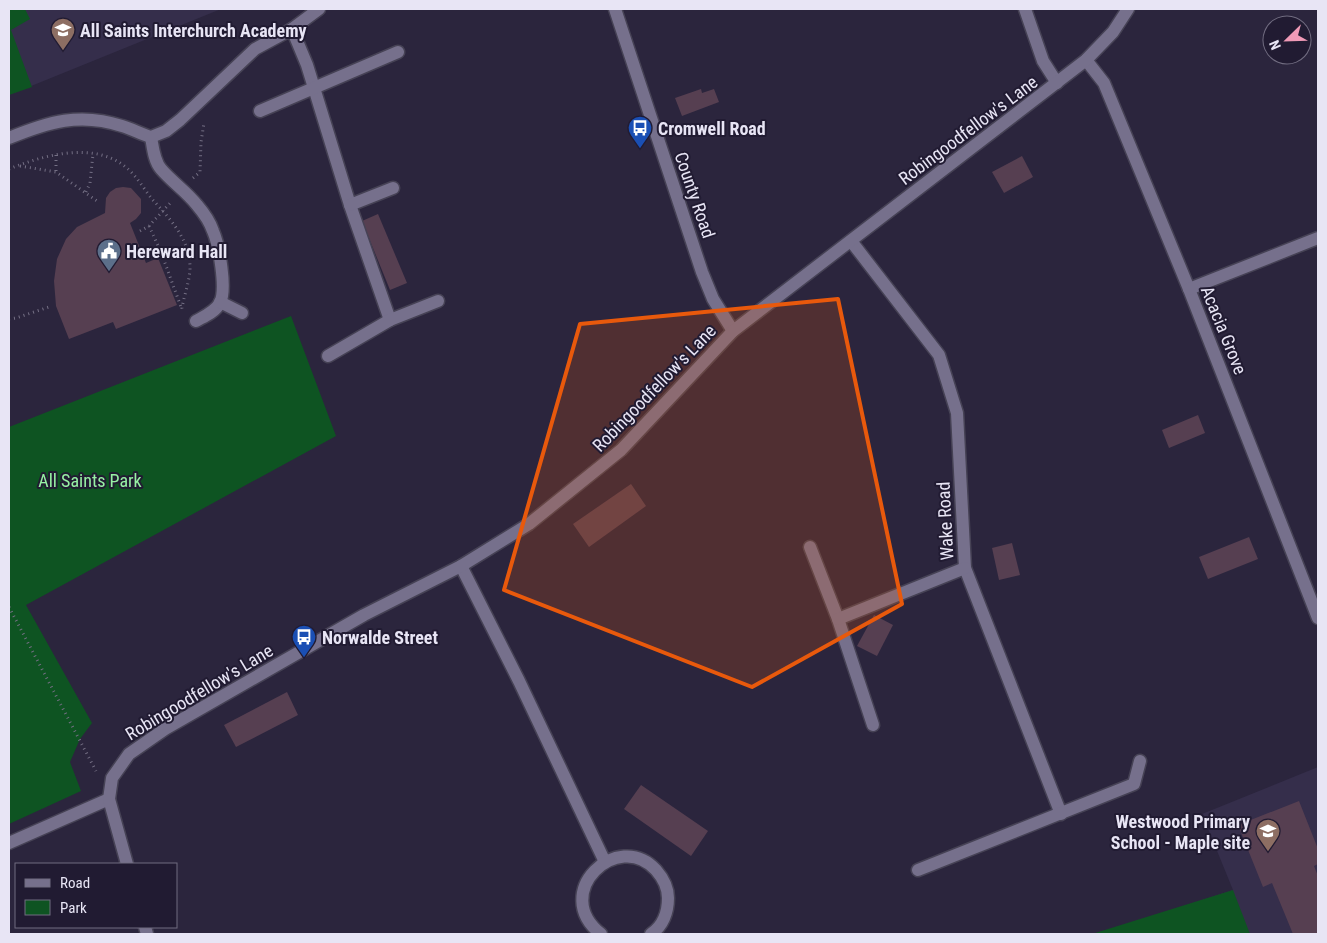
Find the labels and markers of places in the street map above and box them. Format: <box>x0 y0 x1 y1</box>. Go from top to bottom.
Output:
school or university icon: All Saints Interchurch Academy <box>50 17 76 51</box>
place label: All Saints Interchurch Academy <box>80 20 307 41</box>
bus stop icon: Cromwell Road <box>627 115 653 149</box>
place label: Cromwell Road <box>658 118 766 139</box>
public building icon: Hereward Hall <box>96 238 122 272</box>
place label: Hereward Hall <box>126 241 227 262</box>
bus stop icon: Norwalde Street <box>291 624 317 658</box>
place label: Norwalde Street <box>322 627 438 648</box>
place label: Westwood Primary School - Maple site <box>1111 811 1250 853</box>
school or university icon: Westwood Primary School - Maple site <box>1255 818 1281 852</box>

